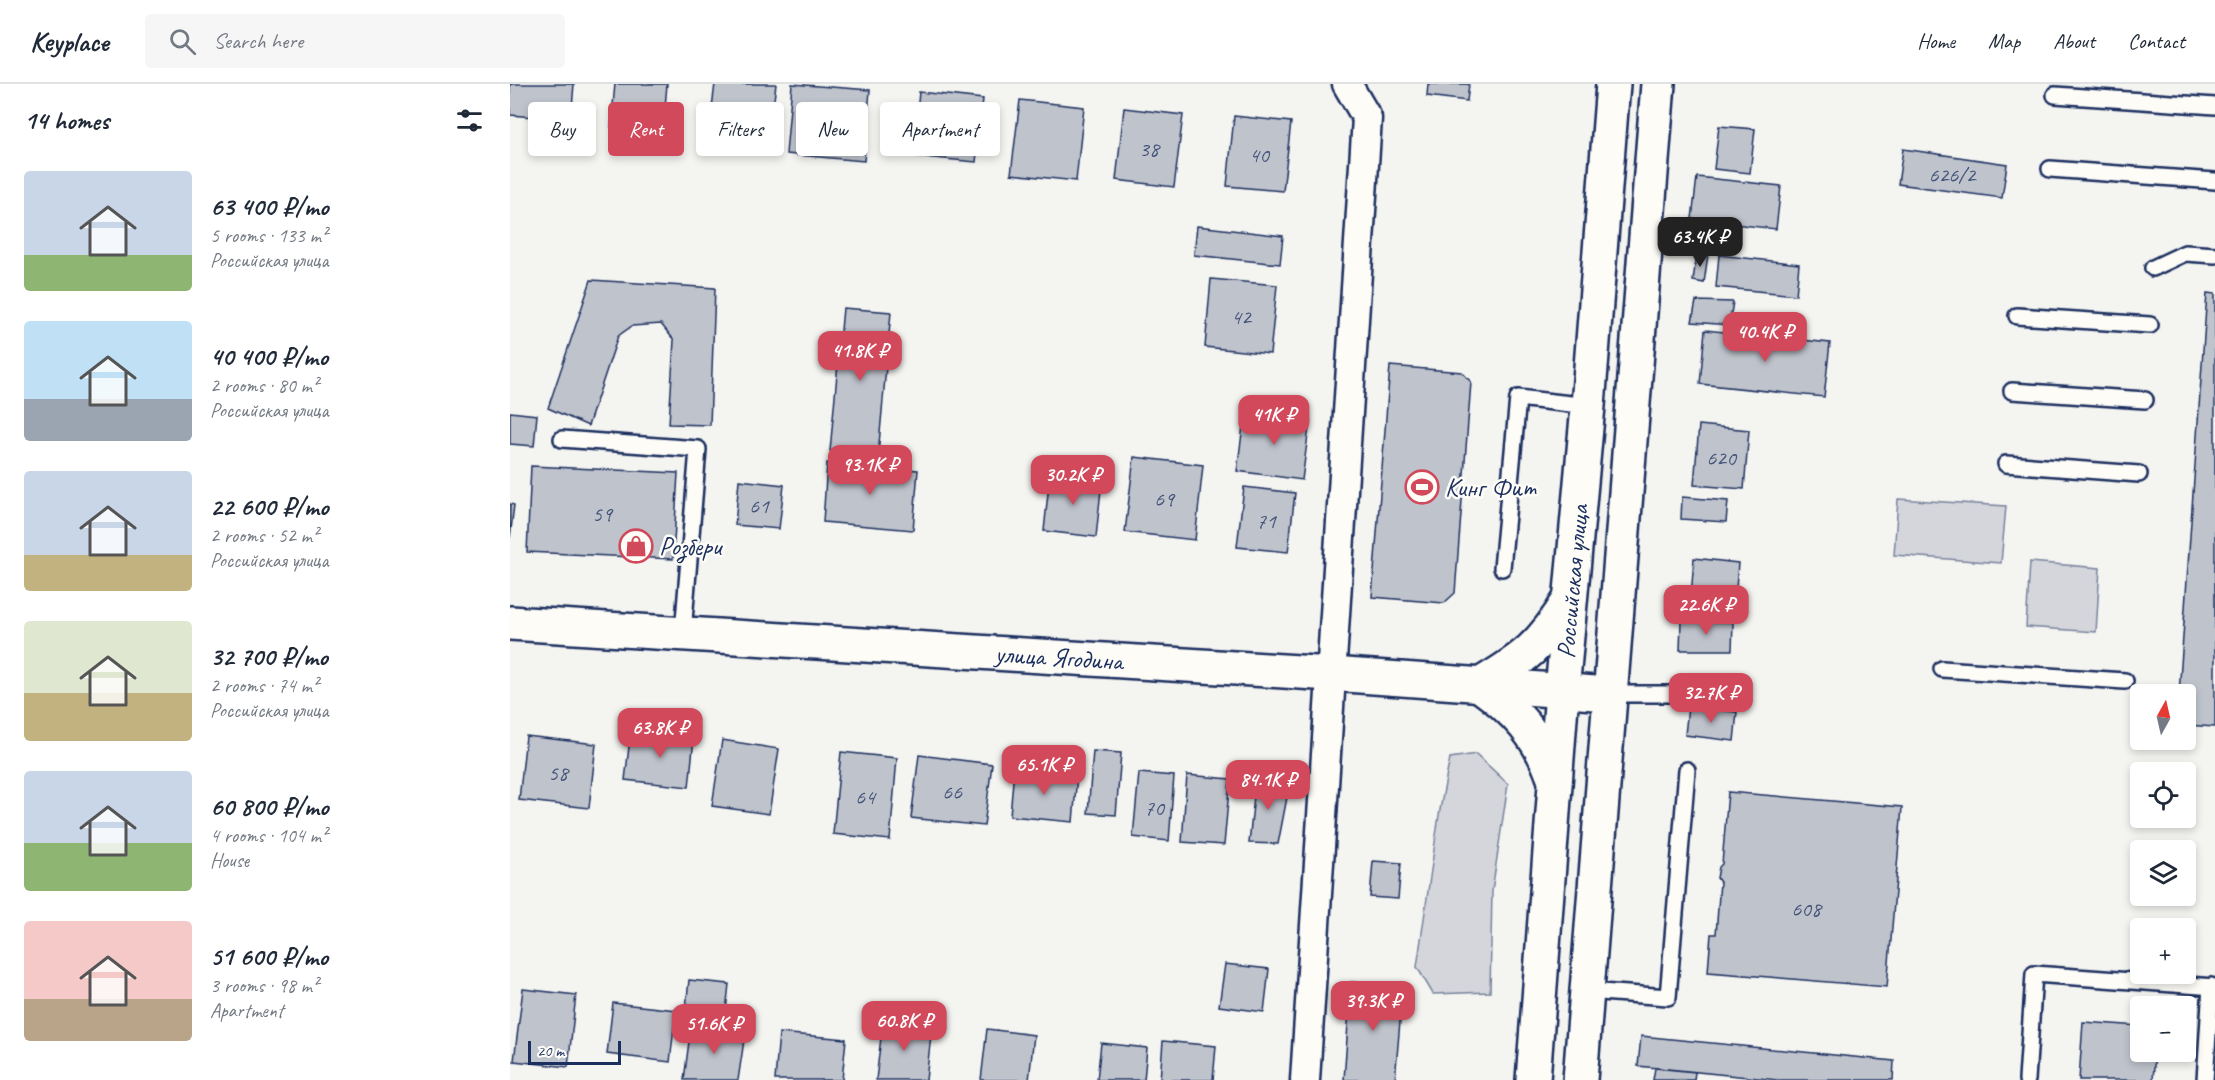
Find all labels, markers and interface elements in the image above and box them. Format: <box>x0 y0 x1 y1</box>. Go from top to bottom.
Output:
search box <box>145 14 565 68</box>
text: Keyplace <box>30 24 109 59</box>
icon: search <box>166 25 199 58</box>
text: Search here <box>214 27 303 55</box>
text: Home <box>1917 28 1955 54</box>
text: Map <box>1988 28 2020 54</box>
text: About <box>2053 28 2095 54</box>
text: Contact <box>2128 28 2185 54</box>
chip: Buy <box>528 102 596 156</box>
chip: Rent <box>608 102 684 156</box>
chip: Filters <box>696 102 784 156</box>
chip: New <box>796 102 868 156</box>
chip: Apartment <box>880 102 1000 156</box>
text: 14 homes <box>24 104 109 137</box>
icon: filters <box>453 104 486 137</box>
house number: 38 <box>1139 135 1161 163</box>
house number: 40 <box>1249 141 1271 169</box>
house number: 626/2 <box>1929 161 1978 189</box>
text: 63 400 ₽/mo <box>210 190 328 223</box>
icon: home <box>72 195 144 267</box>
pin: 63.4K ₽ <box>1645 217 1755 268</box>
text: 5 rooms · 133 m² <box>210 223 327 248</box>
text: 63.4K ₽ <box>1672 224 1728 249</box>
text: Российская улица <box>210 248 328 273</box>
house number: 42 <box>1231 303 1253 331</box>
pin: 40.4K ₽ <box>1710 312 1820 363</box>
text: 40.4K ₽ <box>1737 319 1793 344</box>
pin: 41.8K ₽ <box>805 331 915 382</box>
text: 41.8K ₽ <box>832 338 888 363</box>
text: 40 400 ₽/mo <box>210 340 328 373</box>
icon: home <box>72 345 144 417</box>
text: 2 rooms · 80 m² <box>210 373 318 398</box>
pin: 41K ₽ <box>1232 395 1316 446</box>
text: Российская улица <box>210 398 328 423</box>
text: 41K ₽ <box>1252 402 1296 427</box>
house number: 620 <box>1706 444 1738 472</box>
pin: 93.1K ₽ <box>815 445 925 496</box>
text: 93.1K ₽ <box>842 452 898 477</box>
pin: 30.2K ₽ <box>1018 455 1128 506</box>
text: 30.2K ₽ <box>1045 462 1101 487</box>
sports icon: Кинг Фит <box>1404 469 1440 505</box>
place label: Кинг Фит <box>1445 471 1538 504</box>
house number: 69 <box>1154 485 1176 513</box>
text: 22 600 ₽/mo <box>210 490 328 523</box>
house number: 61 <box>749 492 770 520</box>
icon: home <box>72 495 144 567</box>
house number: 59 <box>592 500 614 528</box>
street label: Российская улица <box>1549 502 1596 660</box>
house number: 71 <box>1256 507 1277 535</box>
text: 2 rooms · 52 m² <box>210 523 318 548</box>
shop icon: Розбери <box>618 528 654 564</box>
place label: Розбери <box>659 530 724 564</box>
text: Российская улица <box>210 548 328 573</box>
pin: 22.6K ₽ <box>1651 585 1761 636</box>
text: 22.6K ₽ <box>1678 592 1734 617</box>
street label: улица Ягодина <box>992 637 1126 678</box>
text: 32 700 ₽/mo <box>210 640 328 673</box>
icon: home <box>72 645 144 717</box>
text: 2 rooms · 74 m² <box>210 673 318 698</box>
pin: 32.7K ₽ <box>1656 673 1766 724</box>
text: 32.7K ₽ <box>1683 680 1739 705</box>
north arrow <box>2130 684 2196 750</box>
map controls <box>2130 684 2196 1062</box>
text: Российская улица <box>210 698 328 723</box>
pin: 63.8K ₽ <box>605 708 715 759</box>
text: 63.8K ₽ <box>632 715 688 740</box>
pin: 65.1K ₽ <box>989 745 1099 796</box>
text: 65.1K ₽ <box>1016 752 1072 777</box>
house number: 58 <box>548 759 570 787</box>
pin: 84.1K ₽ <box>1213 760 1323 811</box>
button: locate <box>2130 762 2196 828</box>
text: 84.1K ₽ <box>1240 767 1296 792</box>
house number: 66 <box>942 778 963 806</box>
house number: 64 <box>855 783 877 811</box>
text: 60 800 ₽/mo <box>210 790 328 823</box>
house number: 70 <box>1144 794 1166 822</box>
icon: home <box>72 795 144 867</box>
text: 4 rooms · 104 m² <box>210 823 327 848</box>
button: layers <box>2130 840 2196 906</box>
text: House <box>210 848 249 873</box>
house number: 608 <box>1791 895 1823 923</box>
button: + <box>2130 918 2196 984</box>
text: 51 600 ₽/mo <box>210 940 328 973</box>
icon: home <box>72 945 144 1017</box>
text: 3 rooms · 98 m² <box>210 973 318 998</box>
pin: 39.3K ₽ <box>1318 981 1428 1032</box>
text: 39.3K ₽ <box>1345 988 1401 1013</box>
button: − <box>2130 996 2196 1062</box>
text: Apartment <box>210 998 283 1023</box>
pin: 60.8K ₽ <box>849 1001 959 1052</box>
pin: 51.6K ₽ <box>659 1004 769 1055</box>
text: 60.8K ₽ <box>876 1008 932 1033</box>
text: 51.6K ₽ <box>686 1011 742 1036</box>
scale bar <box>528 1038 621 1066</box>
text: 20 m <box>537 1041 564 1061</box>

